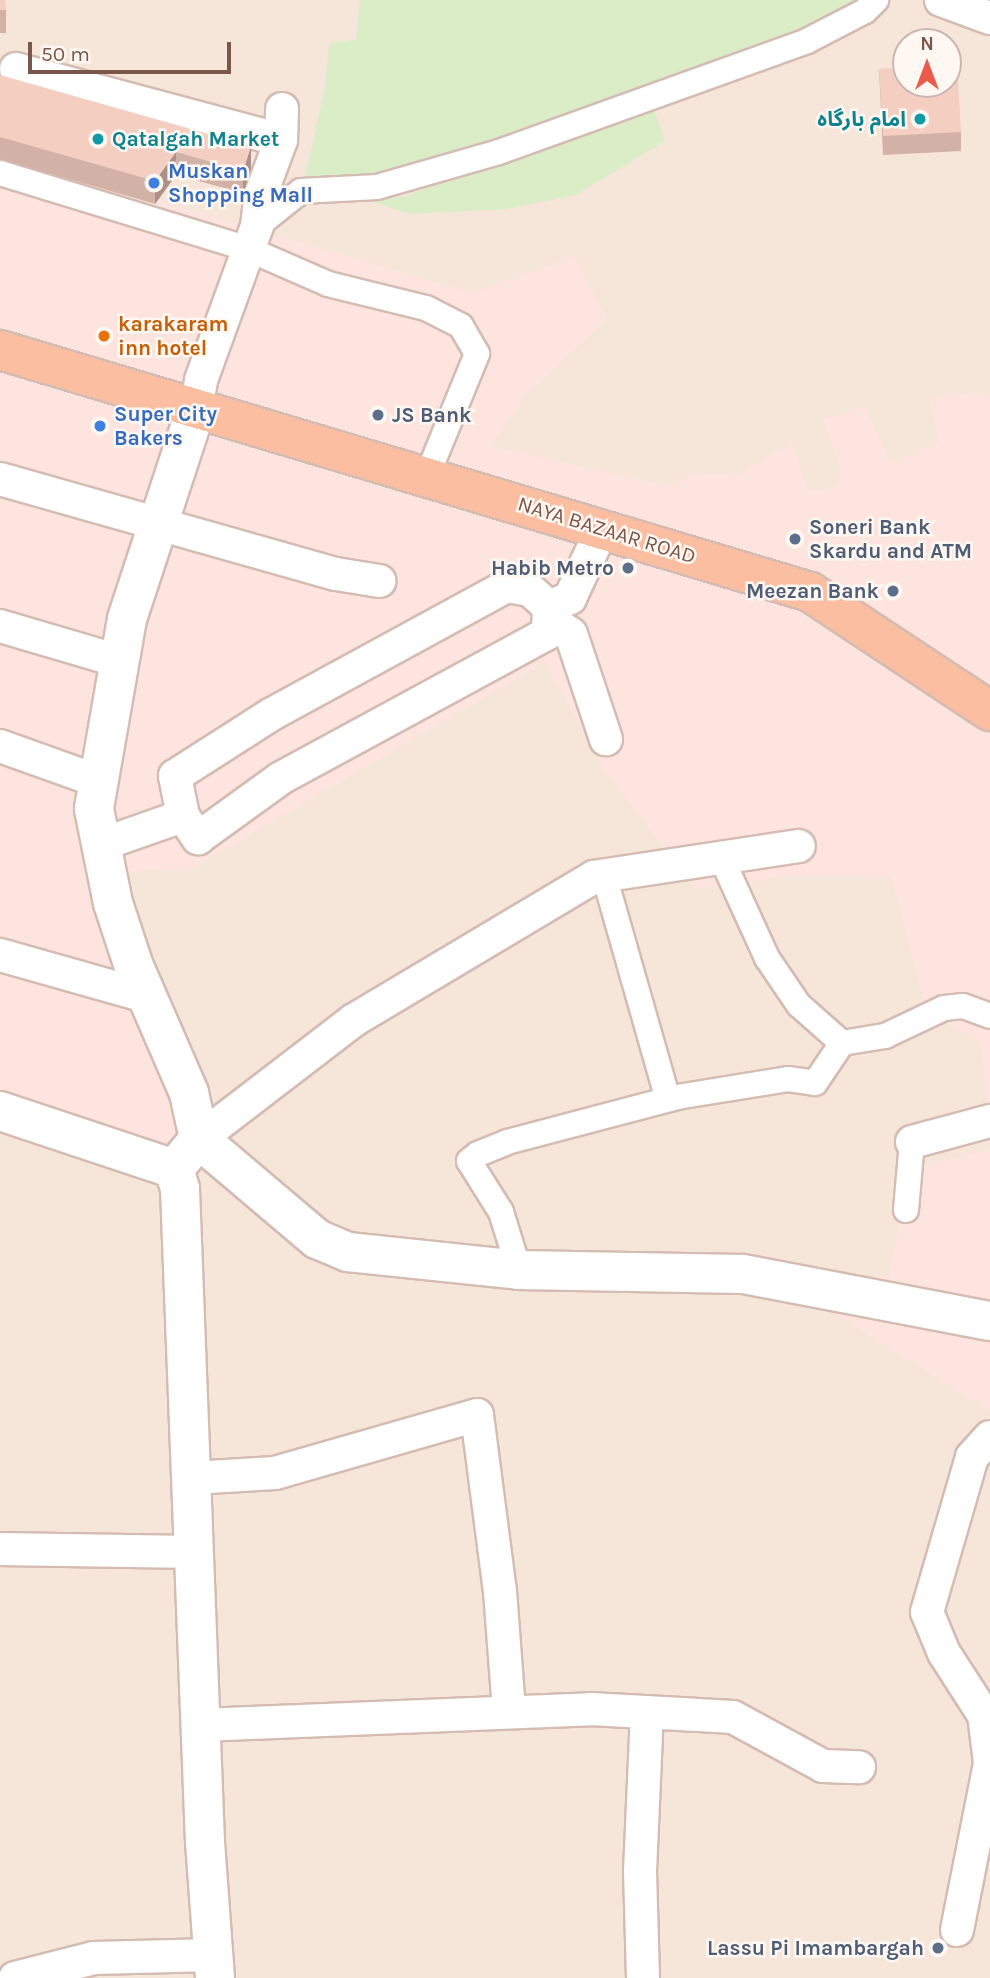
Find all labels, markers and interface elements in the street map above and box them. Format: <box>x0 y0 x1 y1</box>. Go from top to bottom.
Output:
scale bar <box>32 28 234 72</box>
north arrow <box>892 28 962 98</box>
text: N <box>920 33 934 55</box>
text: 50 m <box>41 42 90 66</box>
place label: امام بارگاہ <box>817 106 906 132</box>
marker: امام بارگاہ <box>912 111 928 127</box>
place label: Qatalgah Market <box>112 126 279 152</box>
marker: Qatalgah Market <box>90 131 106 147</box>
place label: Muskan Shopping Mall <box>168 158 313 208</box>
marker: Muskan Shopping Mall <box>146 175 162 191</box>
place label: karakaram inn hotel <box>118 311 228 361</box>
marker: karakaram inn hotel <box>96 328 112 344</box>
place label: Super City Bakers <box>114 401 217 451</box>
place label: JS Bank <box>392 402 471 428</box>
marker: JS Bank <box>370 407 386 423</box>
marker: Super City Bakers <box>92 418 108 434</box>
street label: NAYA BAZAAR ROAD <box>515 491 699 569</box>
place label: Soneri Bank Skardu and ATM <box>809 514 972 564</box>
marker: Soneri Bank Skardu and ATM <box>787 531 803 547</box>
place label: Habib Metro <box>491 555 614 581</box>
marker: Habib Metro <box>620 560 636 576</box>
place label: Meezan Bank <box>746 578 879 604</box>
marker: Meezan Bank <box>885 583 901 599</box>
place label: Lassu Pi Imambargah <box>707 1935 924 1961</box>
marker: Lassu Pi Imambargah <box>930 1940 946 1956</box>

